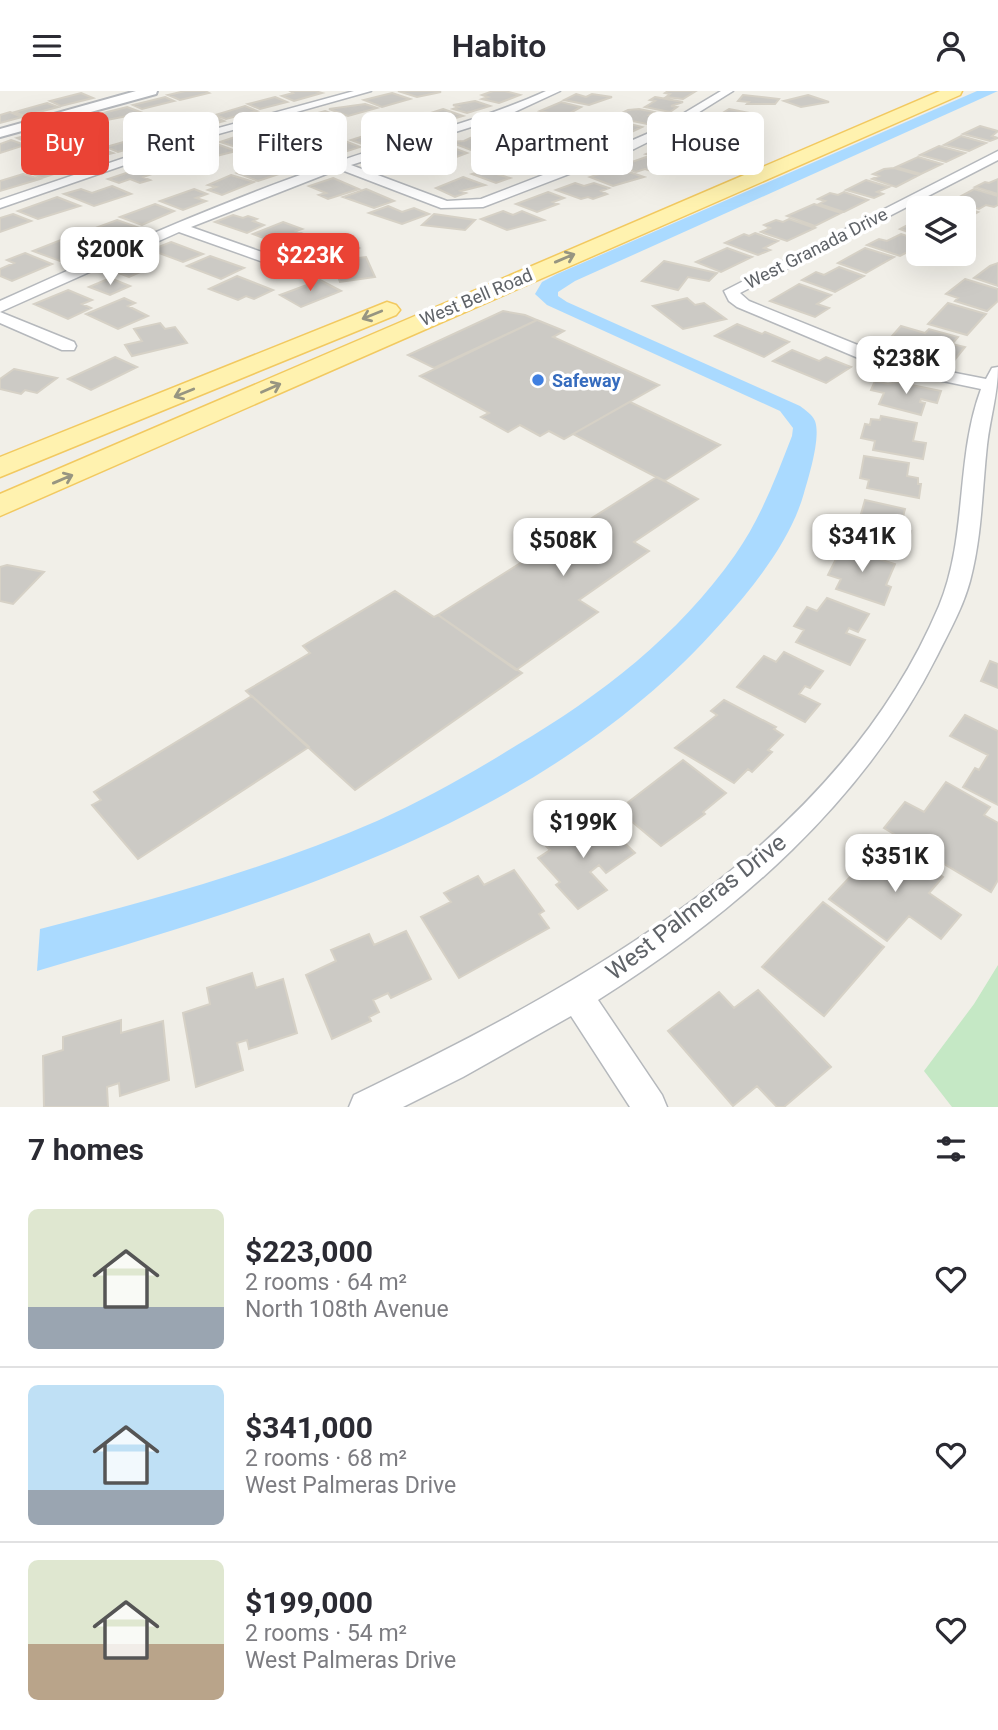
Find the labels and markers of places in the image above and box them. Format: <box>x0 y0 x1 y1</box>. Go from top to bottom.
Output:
pin: $200K <box>61 227 159 287</box>
pin: $223K <box>261 233 359 293</box>
pin: $238K <box>857 337 955 396</box>
place label: Safeway <box>552 370 621 391</box>
marker: Safeway <box>530 372 546 388</box>
pin: $341K <box>813 515 911 574</box>
pin: $508K <box>514 519 612 578</box>
pin: $199K <box>534 801 632 860</box>
pin: $351K <box>846 835 944 894</box>

